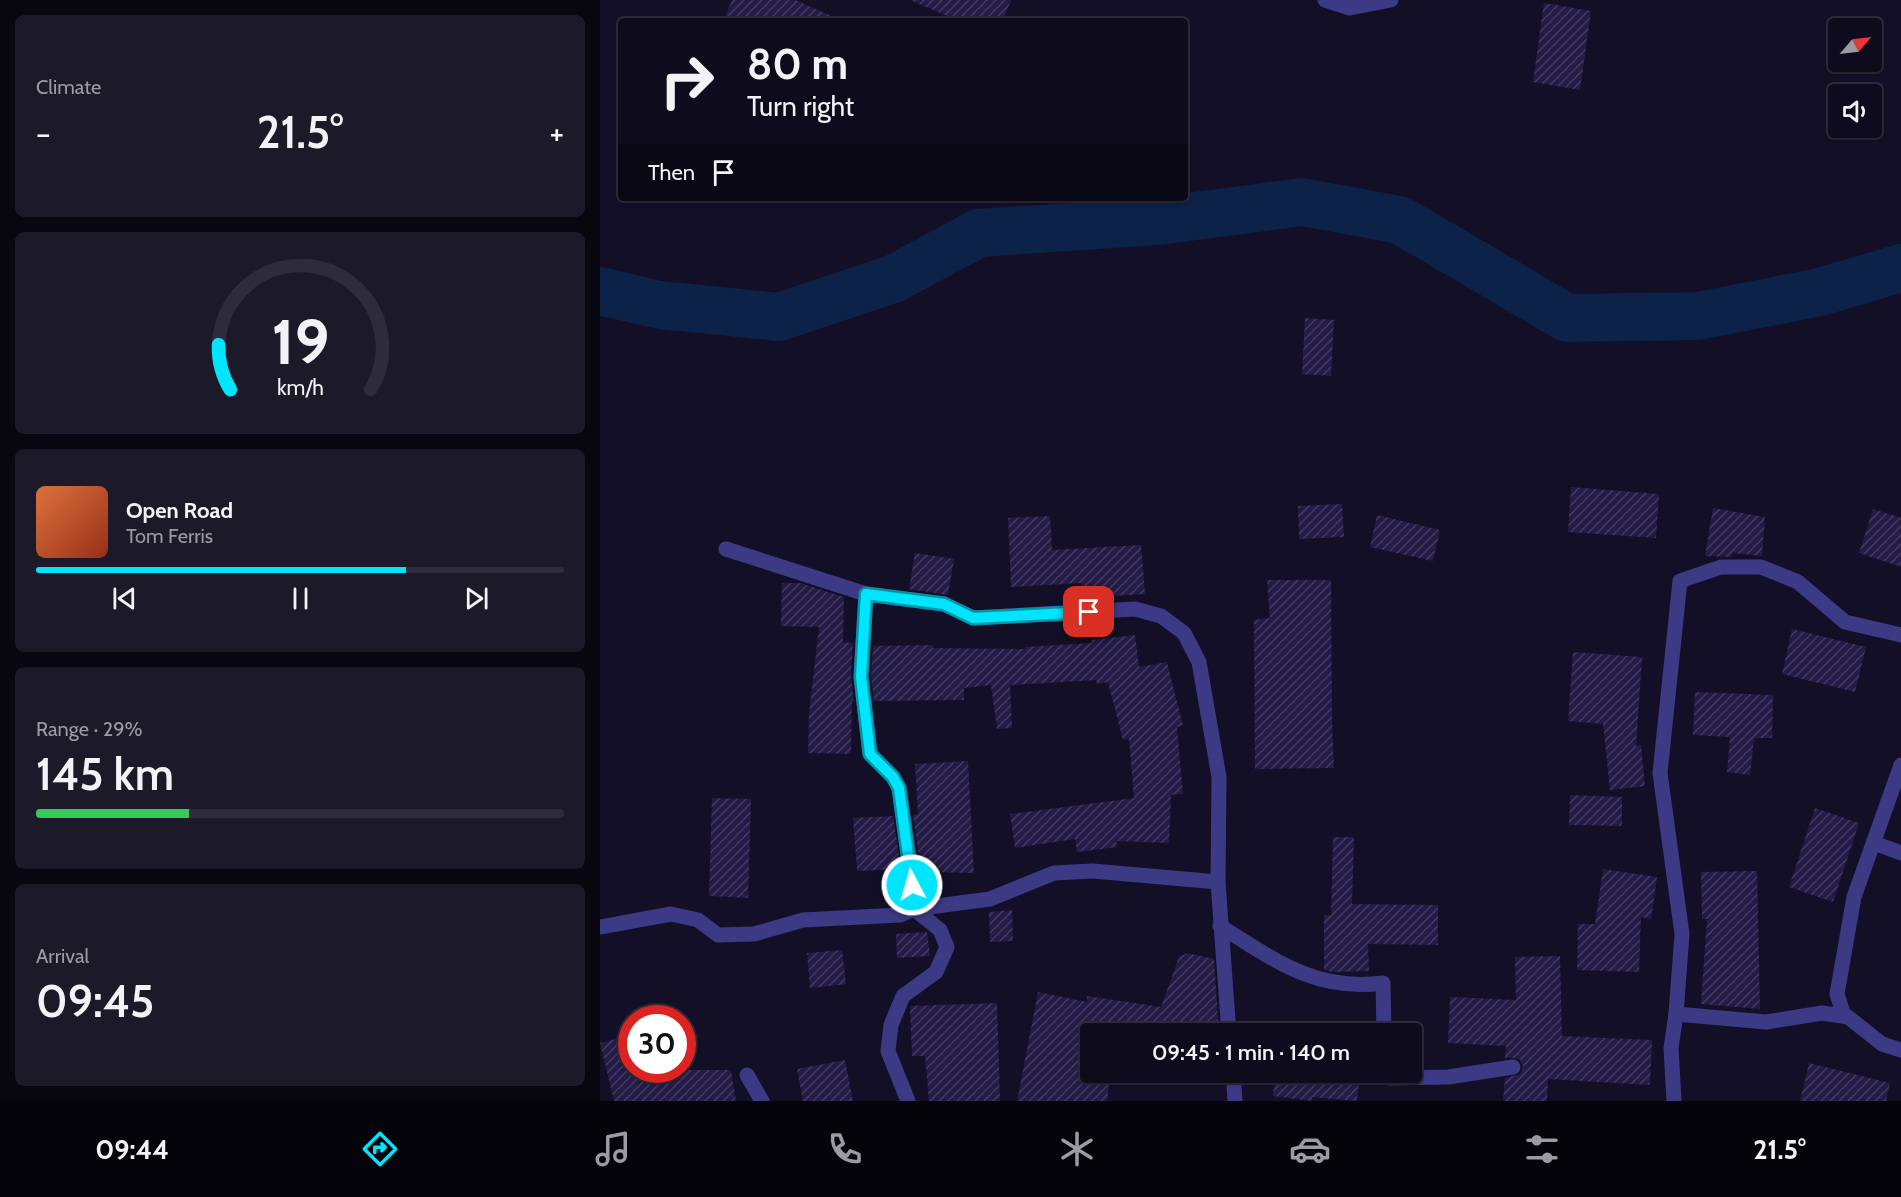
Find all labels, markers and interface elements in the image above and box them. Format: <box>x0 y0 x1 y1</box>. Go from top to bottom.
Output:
north arrow <box>1828 18 1882 72</box>
map controls <box>1828 18 1882 138</box>
text: 80 m <box>747 38 848 90</box>
icon: right <box>648 42 726 120</box>
text: Climate <box>36 75 101 99</box>
button: sound <box>1828 84 1882 138</box>
text: Turn right <box>747 90 854 123</box>
text: 21.5° <box>257 105 343 159</box>
text: − <box>36 113 51 153</box>
text: + <box>549 113 564 153</box>
icon: arrive <box>707 156 740 189</box>
text: Then <box>648 159 695 186</box>
text: 19 <box>271 304 329 380</box>
text: km/h <box>277 375 323 401</box>
text: Open Road <box>126 497 233 524</box>
text: Tom Ferris <box>126 524 213 548</box>
icon: previous <box>108 582 141 615</box>
icon: pause <box>284 582 317 615</box>
icon: next <box>460 582 493 615</box>
pin <box>1063 586 1114 637</box>
icon: arrive <box>1072 595 1105 628</box>
text: Range · 29% <box>36 717 143 741</box>
text: 145 km <box>36 747 174 801</box>
position arrow <box>880 853 944 917</box>
text: Arrival <box>36 944 89 968</box>
text: 09:45 <box>36 974 154 1028</box>
speed limit sign: 30 <box>618 1005 696 1083</box>
text: 09:45 · 1 min · 140 m <box>1152 1039 1350 1066</box>
icon: directions <box>359 1128 401 1170</box>
icon: music <box>592 1128 634 1170</box>
icon: phone <box>824 1128 866 1170</box>
icon: climate <box>1056 1128 1098 1170</box>
icon: car <box>1289 1128 1331 1170</box>
icon: filters <box>1521 1128 1563 1170</box>
text: 09:44 <box>95 1133 169 1166</box>
text: 21.5° <box>1753 1133 1806 1166</box>

